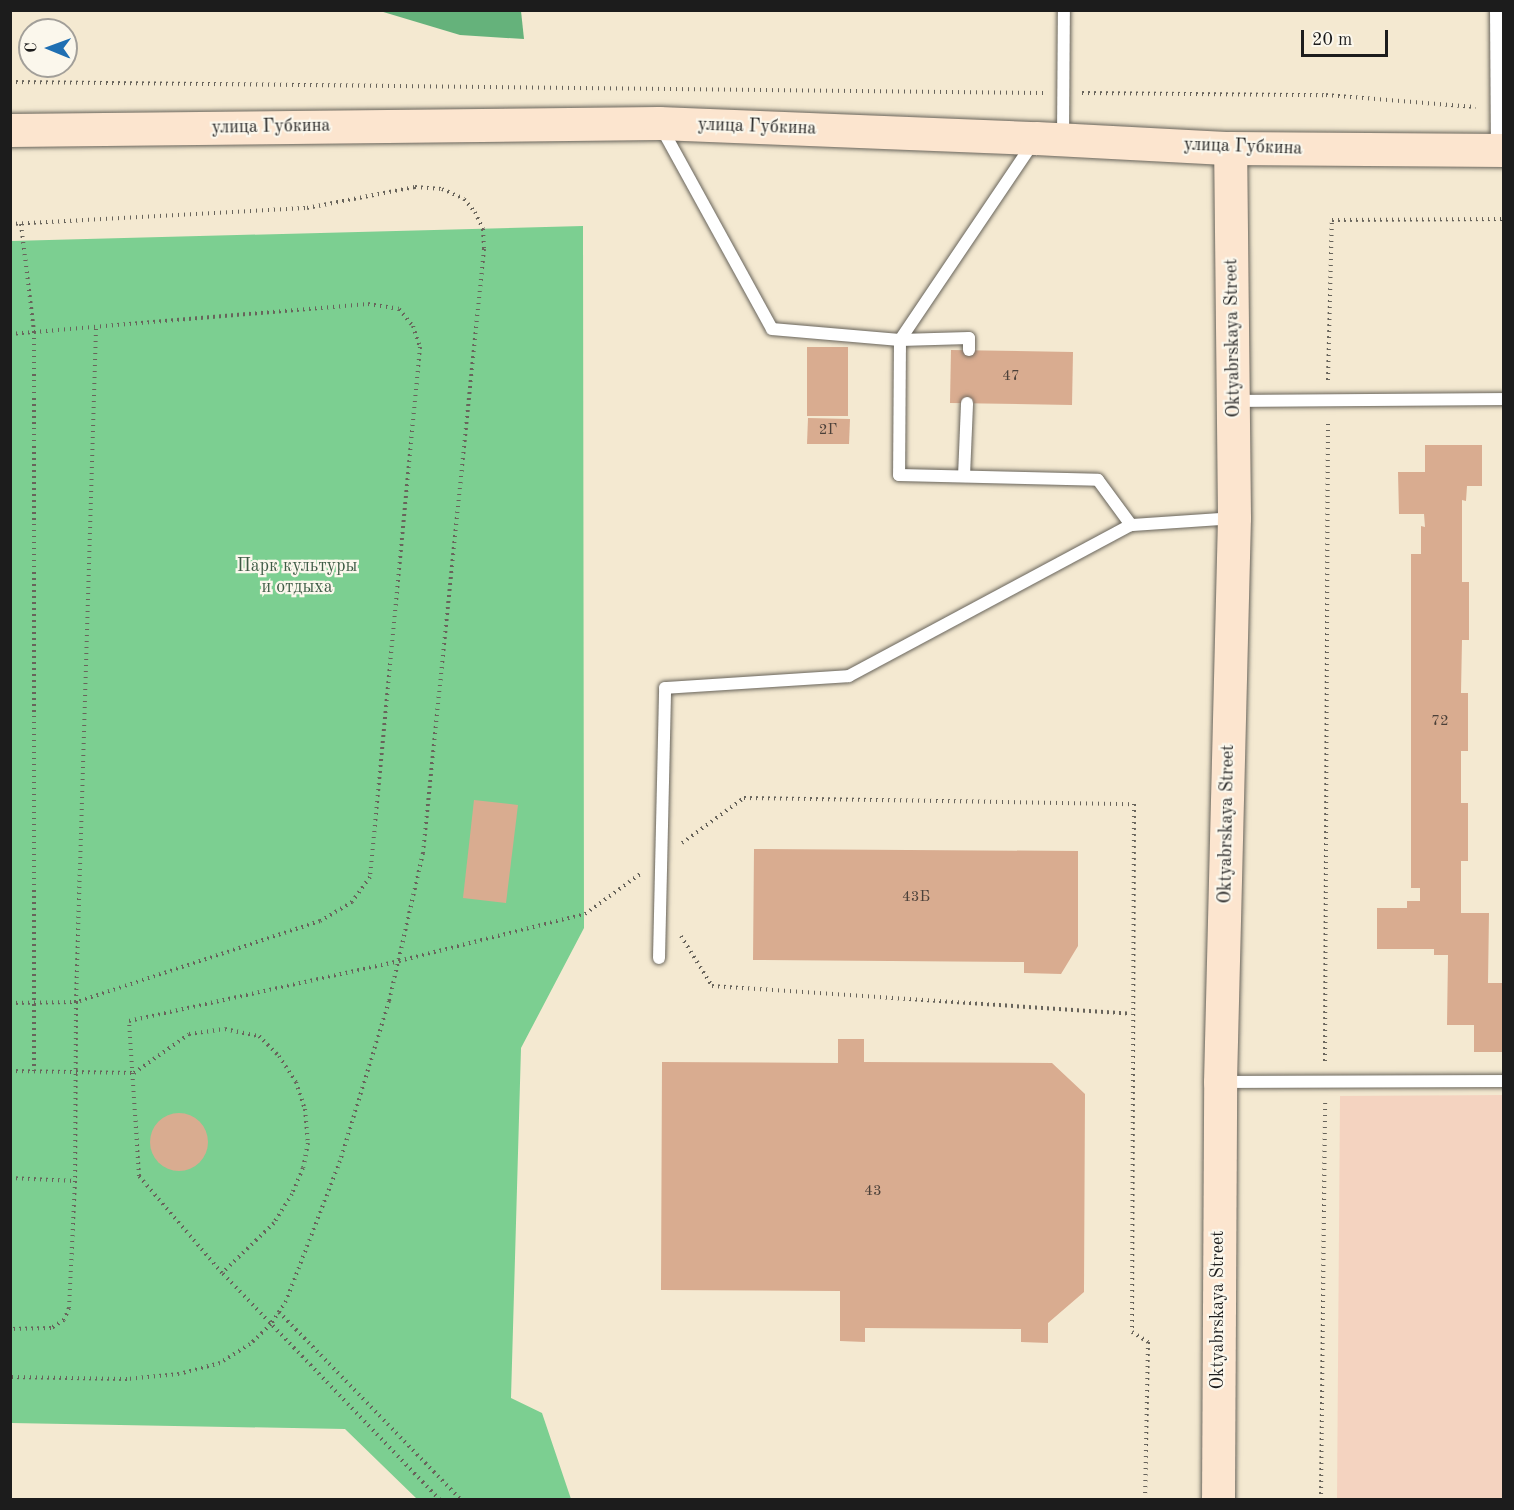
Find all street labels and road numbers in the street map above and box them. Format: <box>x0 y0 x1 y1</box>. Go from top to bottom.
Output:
street label: улица Губкина <box>697 114 817 140</box>
street label: улица Губкина <box>211 115 331 139</box>
street label: улица Губкина <box>1183 134 1303 160</box>
street label: Oktyabrskaya Street <box>1221 258 1245 418</box>
street label: Oktyabrskaya Street <box>1215 744 1239 904</box>
street label: Oktyabrskaya Street <box>1207 1230 1229 1390</box>

